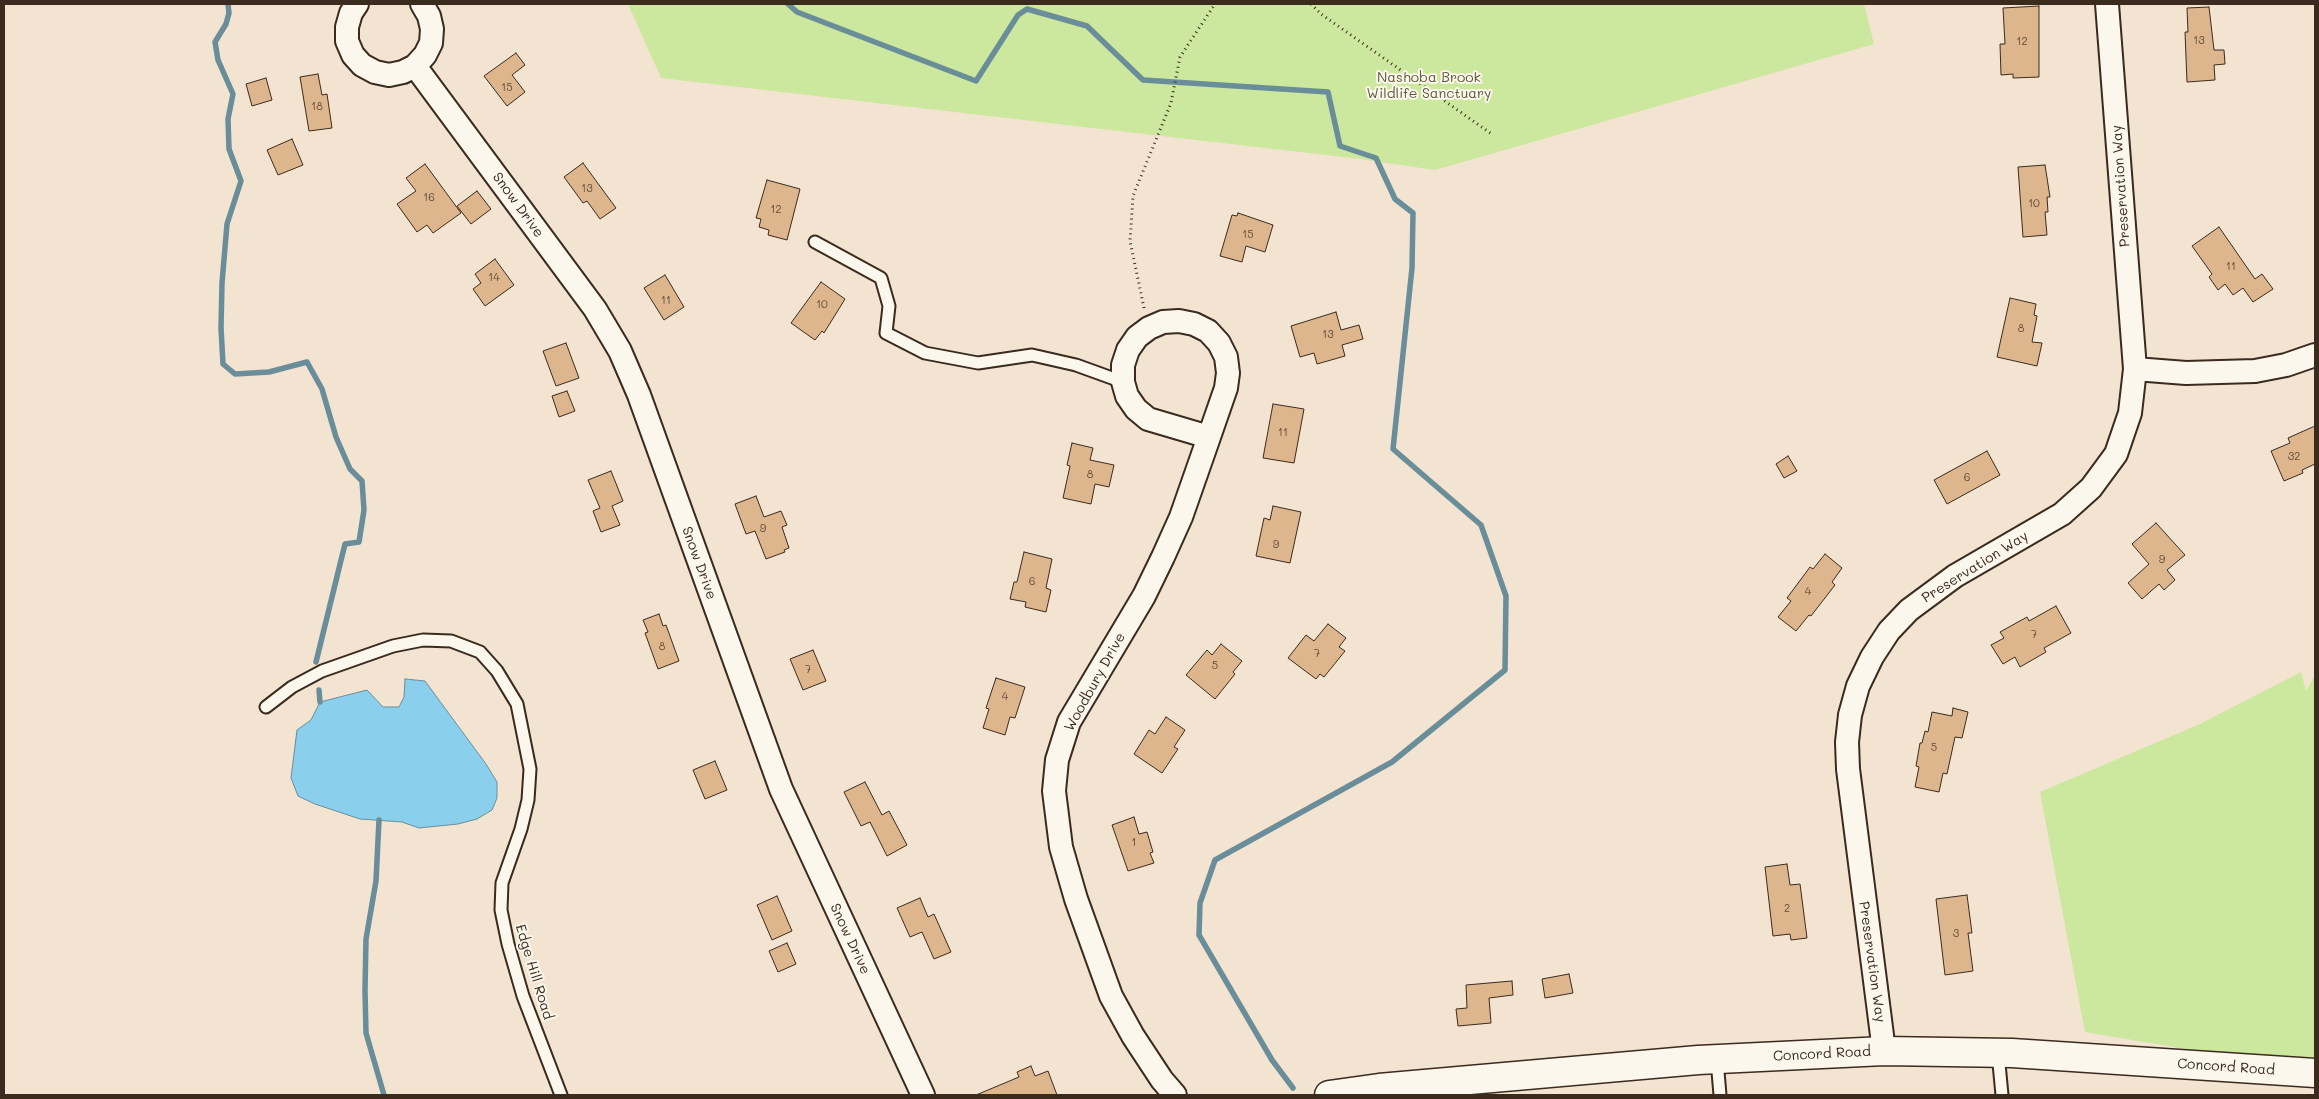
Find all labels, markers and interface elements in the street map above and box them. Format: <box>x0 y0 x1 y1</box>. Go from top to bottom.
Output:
house number: 13 <box>2193 34 2205 48</box>
house number: 12 <box>2016 35 2028 49</box>
park label: Nashoba Brook Wildlife Sanctuary <box>1367 70 1491 102</box>
house number: 15 <box>501 81 513 95</box>
house number: 18 <box>311 100 323 114</box>
street label: Preservation Way <box>2108 124 2134 248</box>
street label: Snow Drive <box>489 169 547 241</box>
house number: 13 <box>581 182 593 196</box>
house number: 16 <box>423 191 435 205</box>
house number: 10 <box>2028 197 2040 211</box>
house number: 12 <box>770 203 782 217</box>
house number: 15 <box>1242 228 1254 242</box>
house number: 11 <box>2226 260 2236 274</box>
house number: 14 <box>488 271 500 285</box>
house number: 11 <box>661 294 671 308</box>
house number: 10 <box>816 298 828 312</box>
house number: 8 <box>2018 322 2024 336</box>
house number: 13 <box>1322 328 1334 342</box>
house number: 11 <box>1278 426 1288 440</box>
house number: 32 <box>2288 450 2300 464</box>
house number: 8 <box>1087 468 1093 482</box>
house number: 6 <box>1964 471 1970 485</box>
house number: 9 <box>760 522 766 536</box>
street label: Snow Drive <box>678 524 720 602</box>
street label: Preservation Way <box>1919 528 2031 606</box>
house number: 9 <box>1273 538 1279 552</box>
house number: 9 <box>2159 553 2165 567</box>
house number: 6 <box>1029 575 1035 589</box>
house number: 4 <box>1805 585 1811 599</box>
house number: 7 <box>2031 628 2037 642</box>
street label: Woodbury Drive <box>1061 630 1129 734</box>
house number: 8 <box>659 640 665 654</box>
house number: 7 <box>1314 647 1320 661</box>
house number: 5 <box>1212 659 1218 673</box>
house number: 7 <box>805 663 811 677</box>
house number: 4 <box>1002 690 1008 704</box>
house number: 5 <box>1931 741 1937 755</box>
house number: 1 <box>1132 836 1136 850</box>
street label: Preservation Way <box>1855 900 1889 1024</box>
street label: Snow Drive <box>826 901 874 977</box>
house number: 2 <box>1784 902 1790 916</box>
street label: Edge Hill Road <box>512 922 556 1022</box>
house number: 3 <box>1953 927 1959 941</box>
street label: Concord Road <box>1773 1043 1871 1065</box>
street label: Concord Road <box>2177 1055 2275 1079</box>

